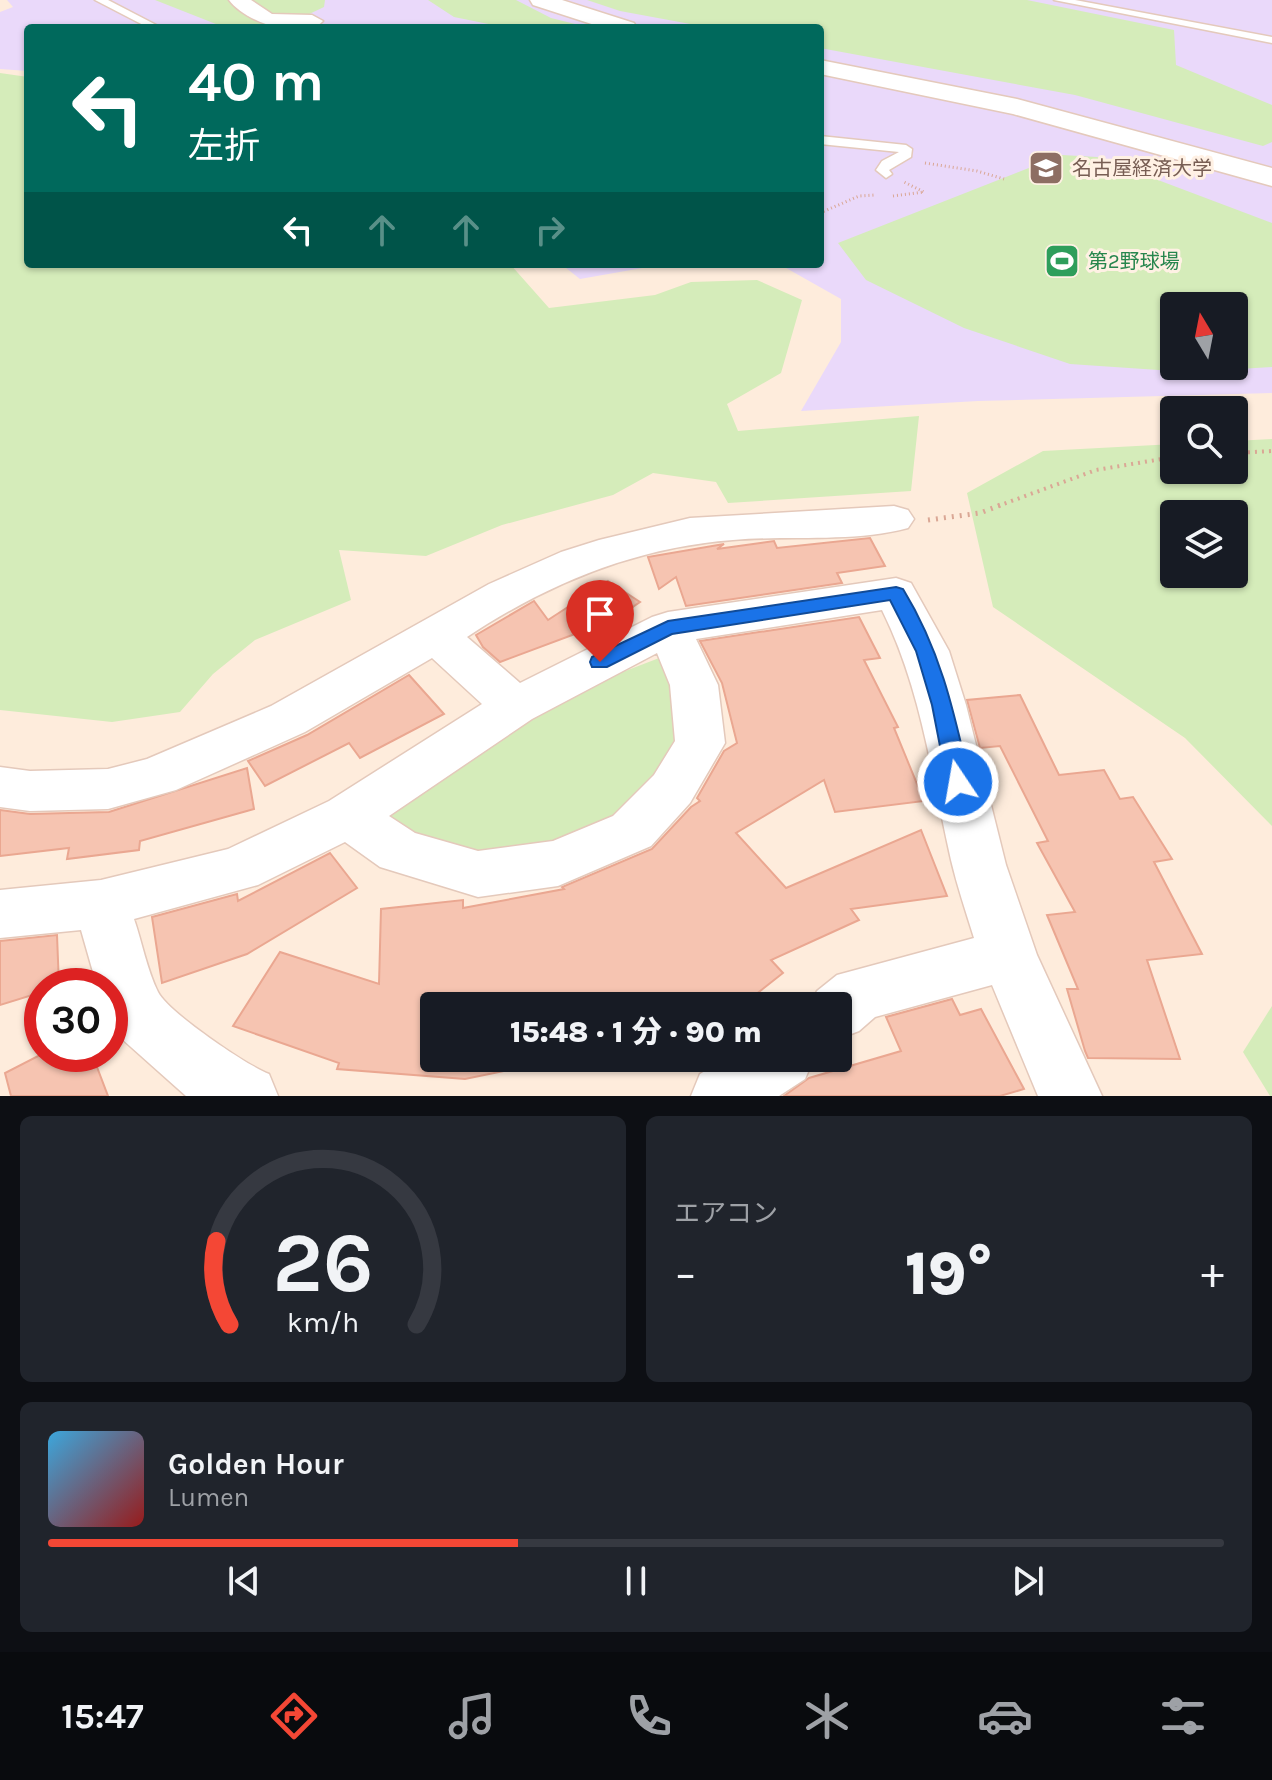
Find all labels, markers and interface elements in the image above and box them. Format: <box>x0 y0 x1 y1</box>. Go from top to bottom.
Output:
text: 40 m <box>188 49 324 114</box>
icon: left <box>56 56 160 160</box>
text: 左折 <box>188 125 260 167</box>
school or university icon: 名古屋経済大学 <box>1027 149 1065 187</box>
place label: 名古屋経済大学 <box>1072 157 1212 180</box>
icon: left <box>276 208 320 252</box>
icon: ahead <box>360 208 404 252</box>
icon: ahead <box>444 208 488 252</box>
icon: right <box>528 208 572 252</box>
sports icon: 第2野球場 <box>1043 242 1081 280</box>
place label: 第2野球場 <box>1088 250 1180 273</box>
north arrow <box>1160 292 1248 380</box>
map controls <box>1160 292 1248 588</box>
button: search <box>1160 396 1248 484</box>
button: layers <box>1160 500 1248 588</box>
pin <box>566 580 634 662</box>
icon: arrive <box>578 592 622 636</box>
position arrow <box>916 740 1000 824</box>
speed limit sign: 30 <box>24 968 128 1072</box>
text: 15:48 · 1 分 · 90 m <box>510 1014 762 1050</box>
text: エアコン <box>674 1198 778 1229</box>
text: 26 <box>273 1215 373 1312</box>
text: 19° <box>905 1239 993 1309</box>
text: − <box>674 1248 697 1299</box>
text: + <box>1201 1248 1224 1299</box>
text: km/h <box>287 1306 359 1339</box>
text: Golden Hour <box>168 1446 344 1482</box>
text: Lumen <box>168 1482 249 1513</box>
icon: previous <box>222 1559 266 1603</box>
icon: pause <box>614 1559 658 1603</box>
icon: next <box>1006 1559 1050 1603</box>
icon: directions <box>266 1688 322 1744</box>
icon: music <box>444 1688 500 1744</box>
icon: phone <box>621 1688 677 1744</box>
icon: climate <box>799 1688 855 1744</box>
icon: car <box>977 1688 1033 1744</box>
icon: filters <box>1155 1688 1211 1744</box>
text: 15:47 <box>61 1695 144 1737</box>

